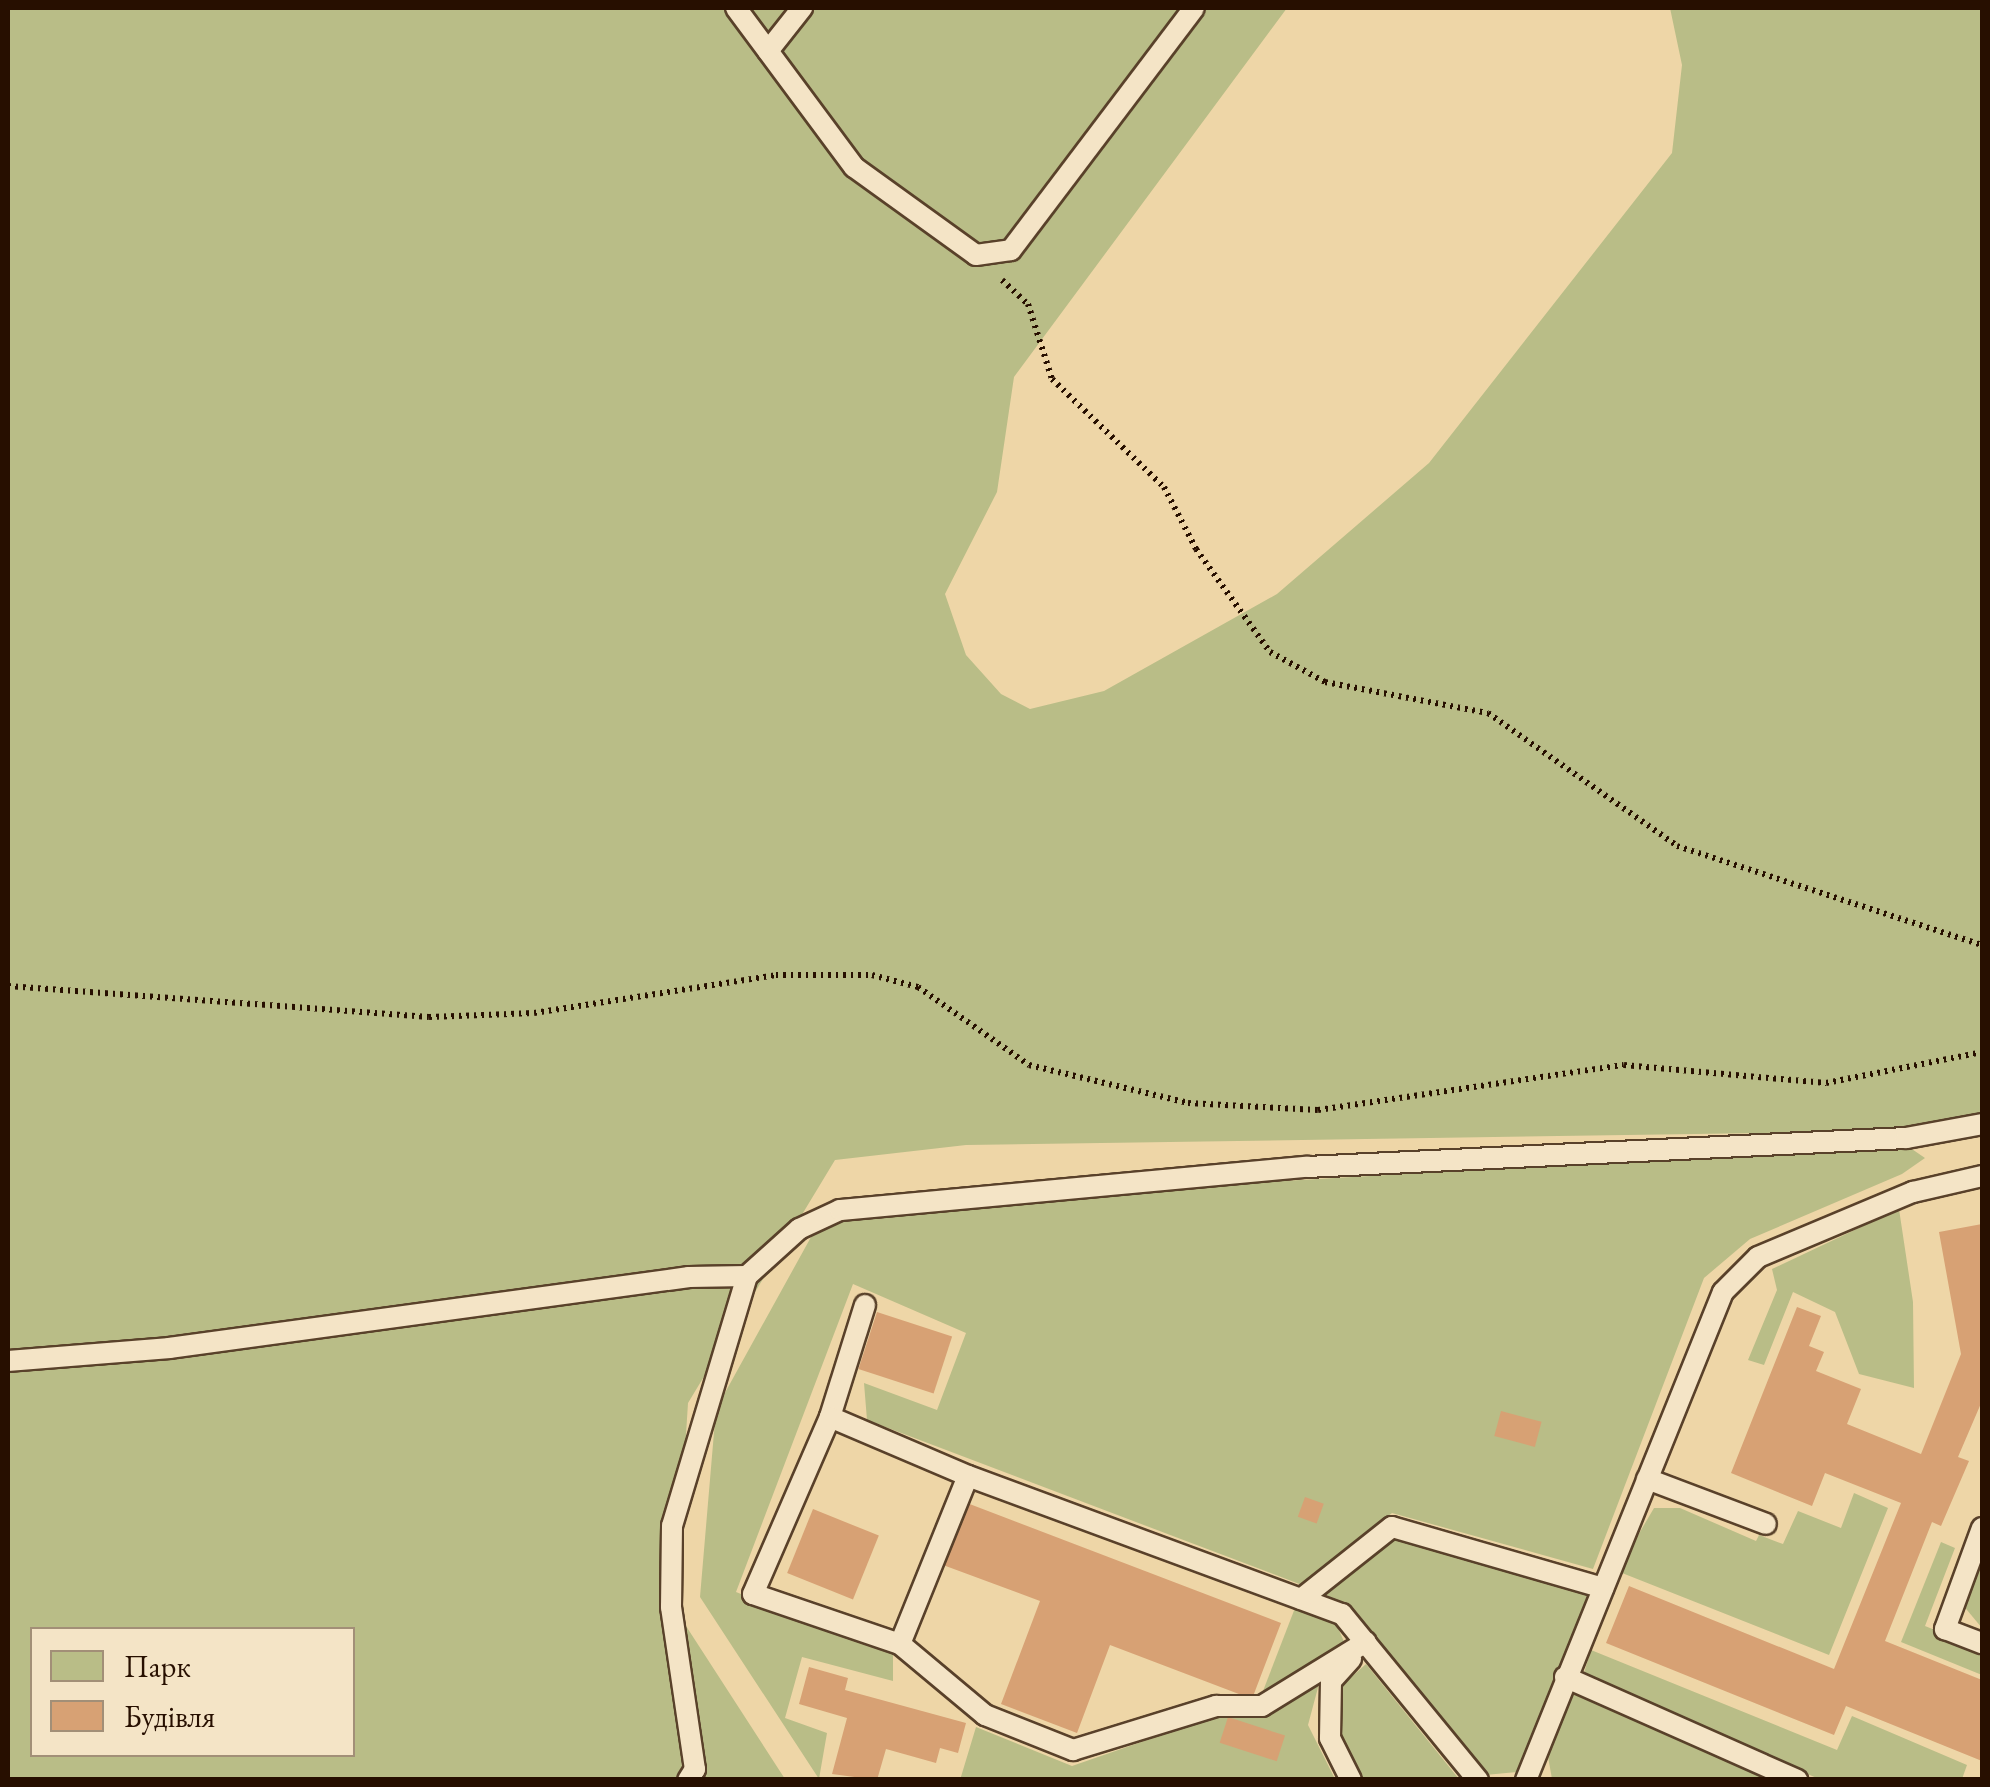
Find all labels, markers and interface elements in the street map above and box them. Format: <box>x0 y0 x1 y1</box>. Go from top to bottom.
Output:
legend <box>30 1627 355 1757</box>
text: Парк <box>124 1647 191 1686</box>
text: Будівля <box>124 1697 215 1736</box>

